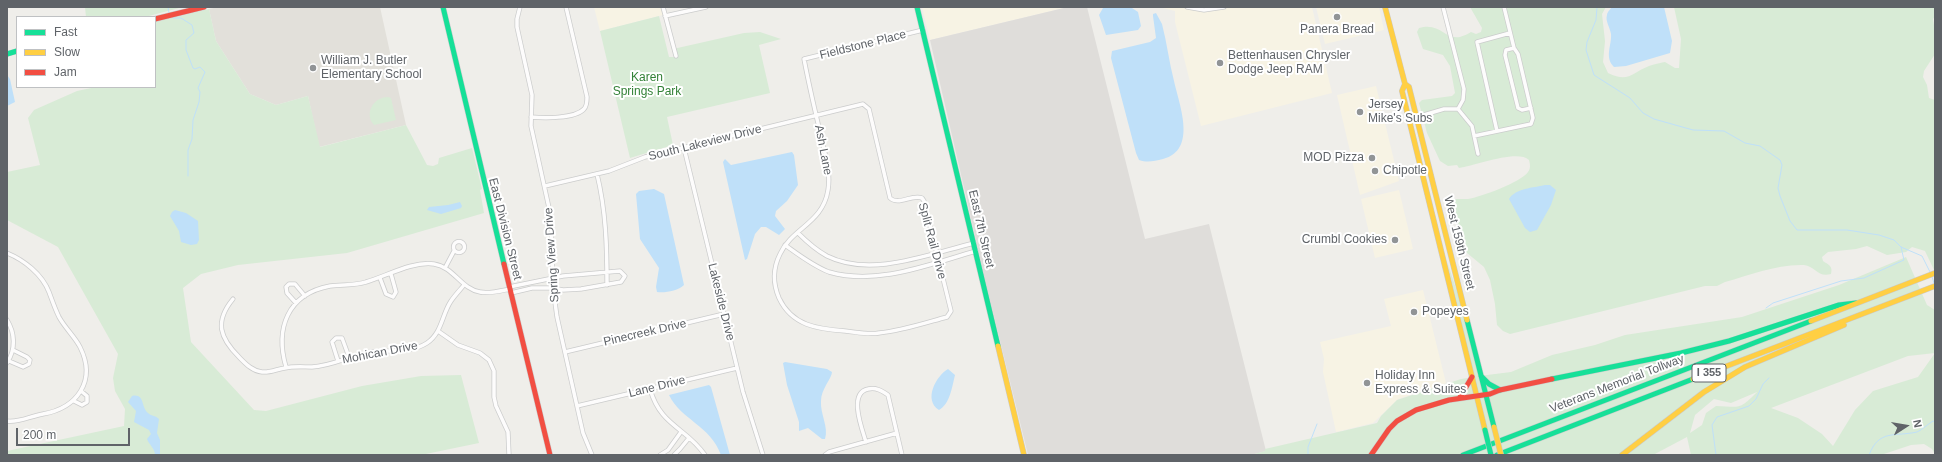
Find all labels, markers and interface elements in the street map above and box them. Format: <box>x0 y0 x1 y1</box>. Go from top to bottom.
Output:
marker: Panera Bread <box>1332 12 1342 22</box>
legend <box>16 16 156 88</box>
place label: Panera Bread <box>1300 23 1374 37</box>
text: Fast <box>54 25 77 39</box>
street label: Fieldstone Place <box>818 27 908 63</box>
text: Slow <box>54 45 80 59</box>
place label: Bettenhausen Chrysler Dodge Jeep RAM <box>1228 49 1350 77</box>
place label: William J. Butler Elementary School <box>321 54 422 82</box>
marker: Bettenhausen Chrysler Dodge Jeep RAM <box>1215 58 1225 68</box>
marker: William J. Butler Elementary School <box>308 63 318 73</box>
text: Jam <box>54 65 77 79</box>
park label: Karen Springs Park <box>613 71 681 99</box>
place label: Jersey Mike's Subs <box>1368 98 1432 126</box>
marker: Jersey Mike's Subs <box>1355 107 1365 117</box>
street label: South Lakeview Drive <box>647 122 763 164</box>
street label: Ash Lane <box>811 124 835 176</box>
place label: MOD Pizza <box>1303 151 1364 165</box>
marker: MOD Pizza <box>1367 153 1377 163</box>
place label: Chipotle <box>1383 164 1427 178</box>
marker: Chipotle <box>1370 166 1380 176</box>
street label: East Division Street <box>485 176 525 282</box>
street label: East 7th Street <box>965 189 997 269</box>
street label: West 159th Street <box>1440 195 1478 291</box>
street label: Split Rail Drive <box>915 201 949 281</box>
street label: Spring View Drive <box>541 207 563 303</box>
place label: Crumbl Cookies <box>1302 233 1387 247</box>
marker: Crumbl Cookies <box>1390 235 1400 245</box>
street label: Lakeside Drive <box>704 262 738 342</box>
place label: Popeyes <box>1422 305 1469 319</box>
marker: Popeyes <box>1409 307 1419 317</box>
street label: Pinecreek Drive <box>602 316 688 350</box>
street label: Mohican Drive <box>341 339 419 367</box>
street label: Veterans Memorial Tollway <box>1548 352 1686 416</box>
road number: I 355 <box>1692 364 1726 382</box>
place label: Holiday Inn Express & Suites <box>1375 369 1466 397</box>
street label: Lane Drive <box>627 373 687 401</box>
marker: Holiday Inn Express & Suites <box>1362 378 1372 388</box>
north arrow <box>1886 406 1926 446</box>
text: N <box>1911 418 1924 429</box>
scale bar <box>18 420 132 446</box>
text: 200 m <box>23 428 56 442</box>

